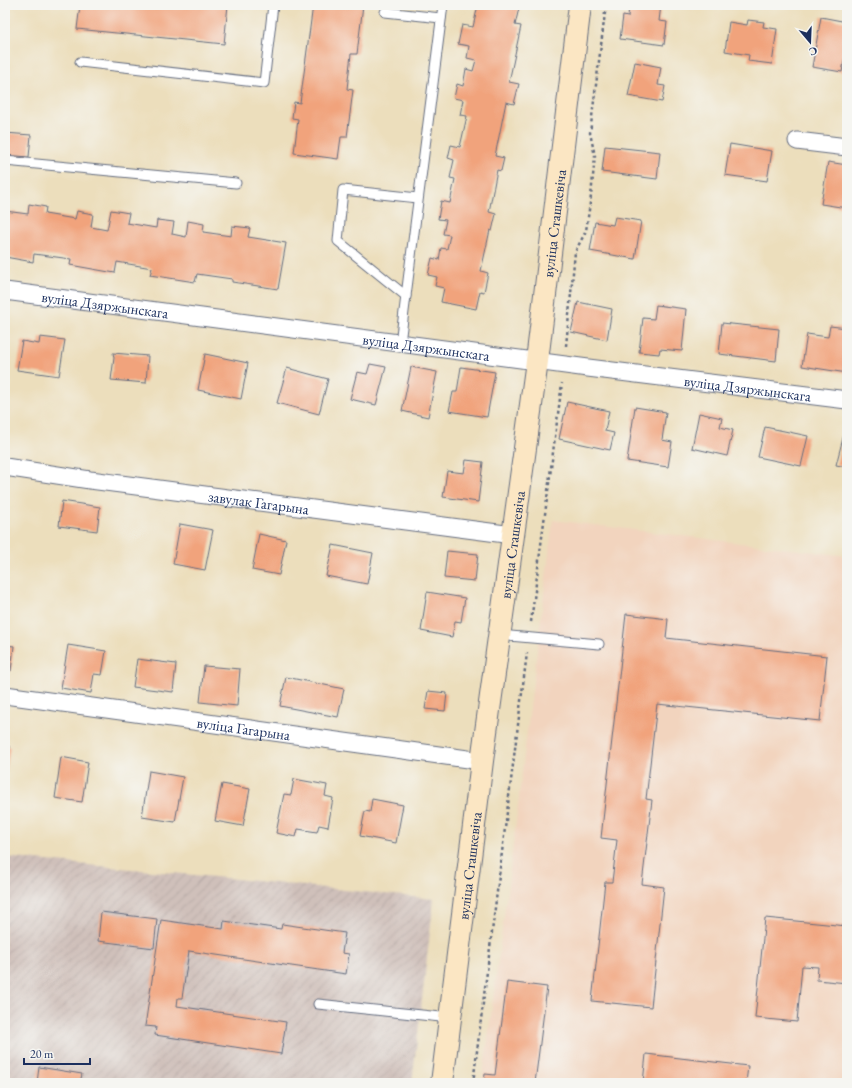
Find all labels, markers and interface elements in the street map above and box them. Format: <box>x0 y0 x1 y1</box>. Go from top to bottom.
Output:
north arrow <box>790 22 830 62</box>
text: С <box>807 44 819 59</box>
street label: вуліца Сташкевіча <box>538 168 570 278</box>
street label: вуліца Дзяржынскага <box>40 286 170 322</box>
street label: вуліца Дзяржынскага <box>362 329 491 364</box>
street label: вуліца Дзяржынскага <box>683 370 812 405</box>
street label: завулак Гагарына <box>207 486 310 518</box>
street label: вуліца Сташкевіча <box>495 489 529 600</box>
street label: вуліца Гагарына <box>196 712 292 744</box>
street label: вуліца Сташкевіча <box>453 811 485 921</box>
scale bar <box>24 1040 90 1066</box>
text: 20 m <box>30 1046 54 1062</box>

